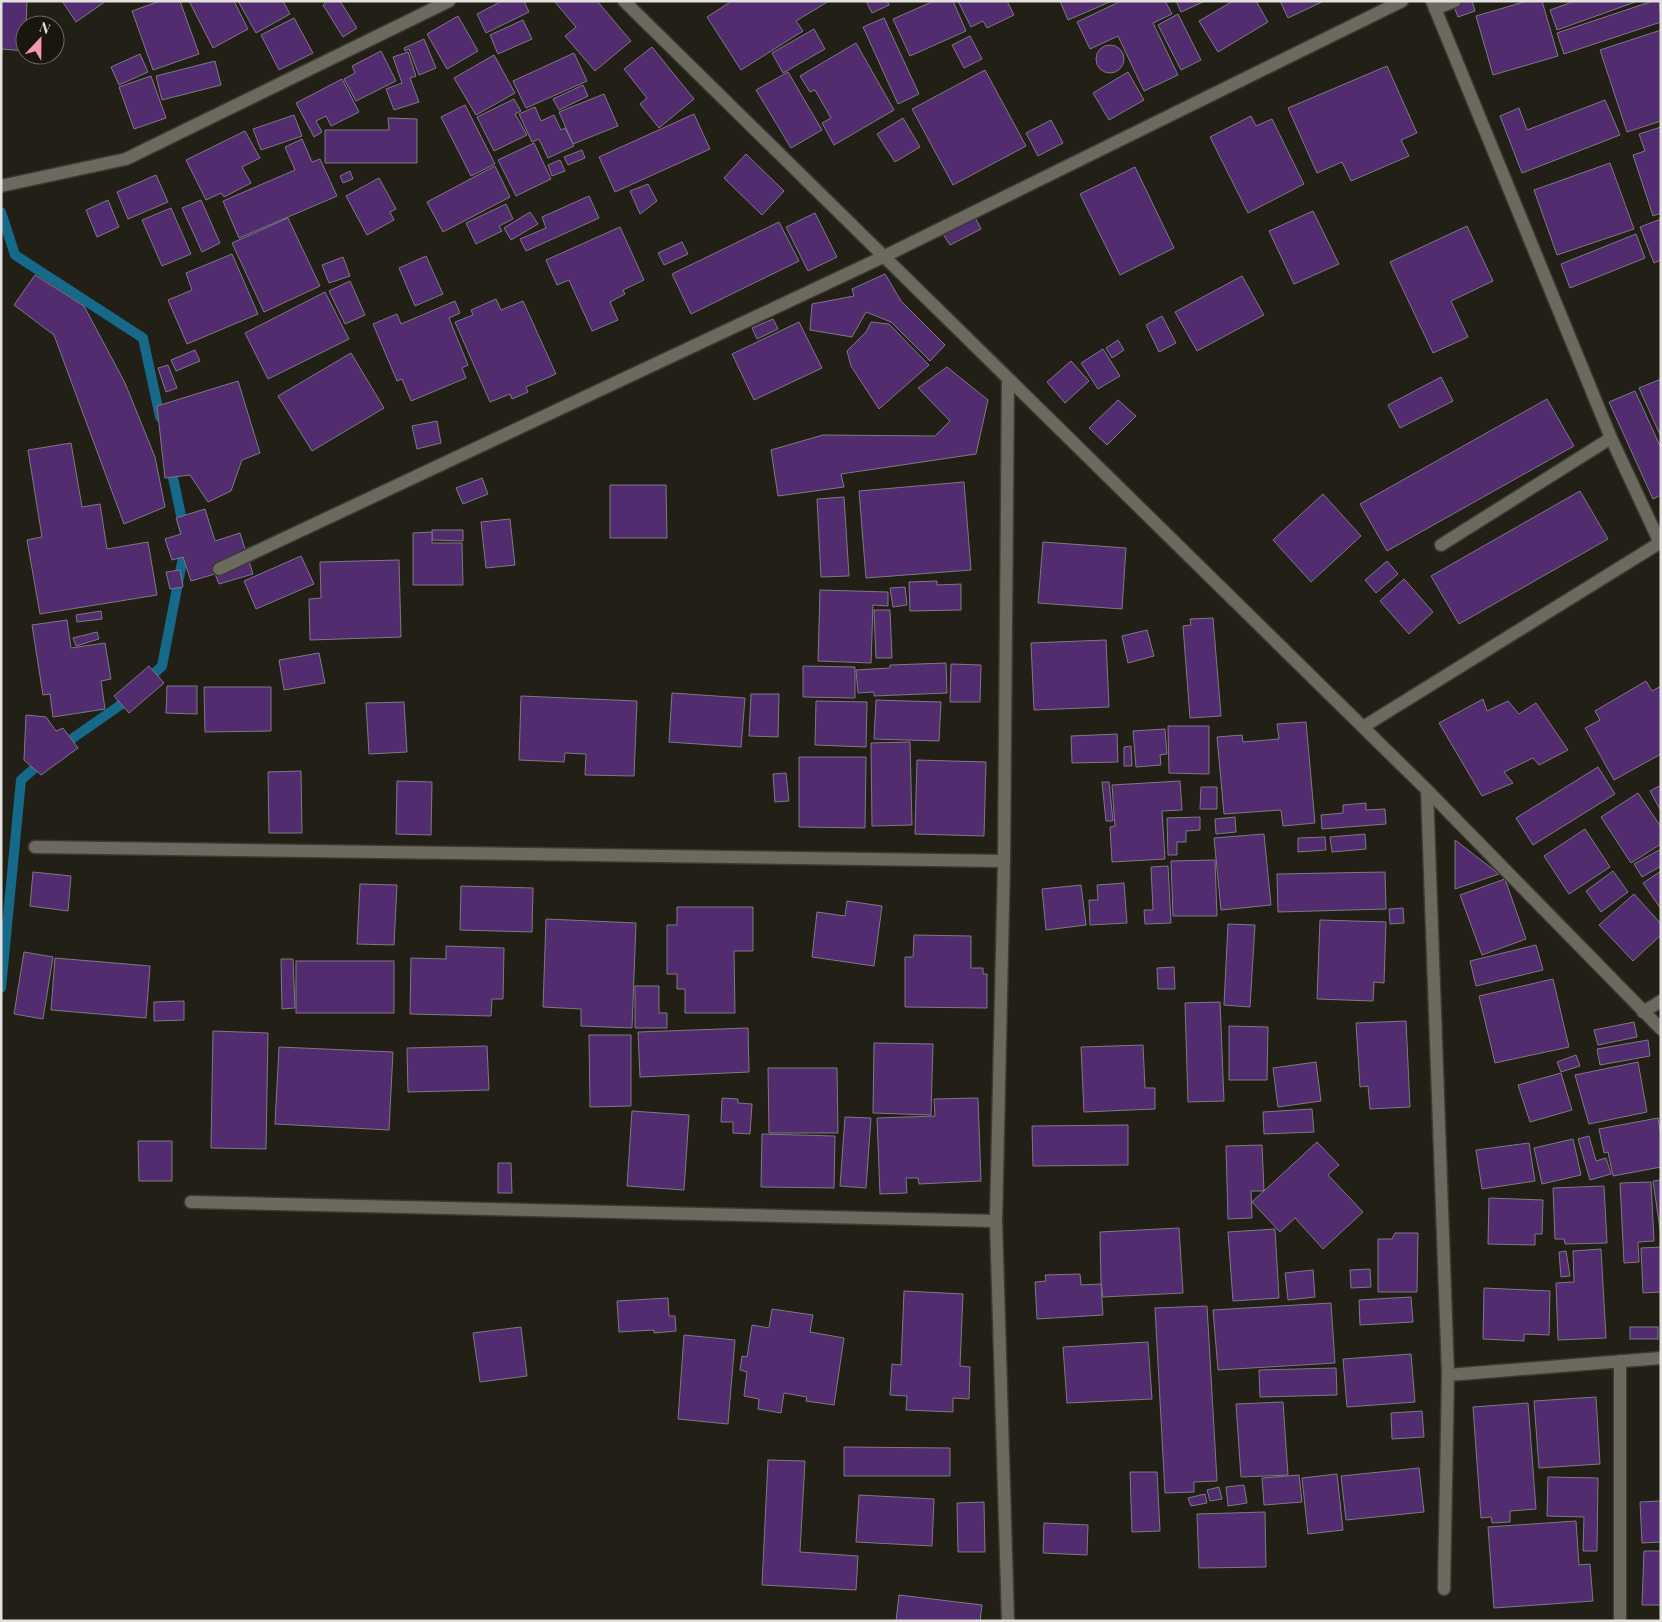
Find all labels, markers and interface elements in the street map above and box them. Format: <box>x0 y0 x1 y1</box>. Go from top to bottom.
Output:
north arrow <box>15 15 65 65</box>
text: N <box>37 17 53 38</box>

